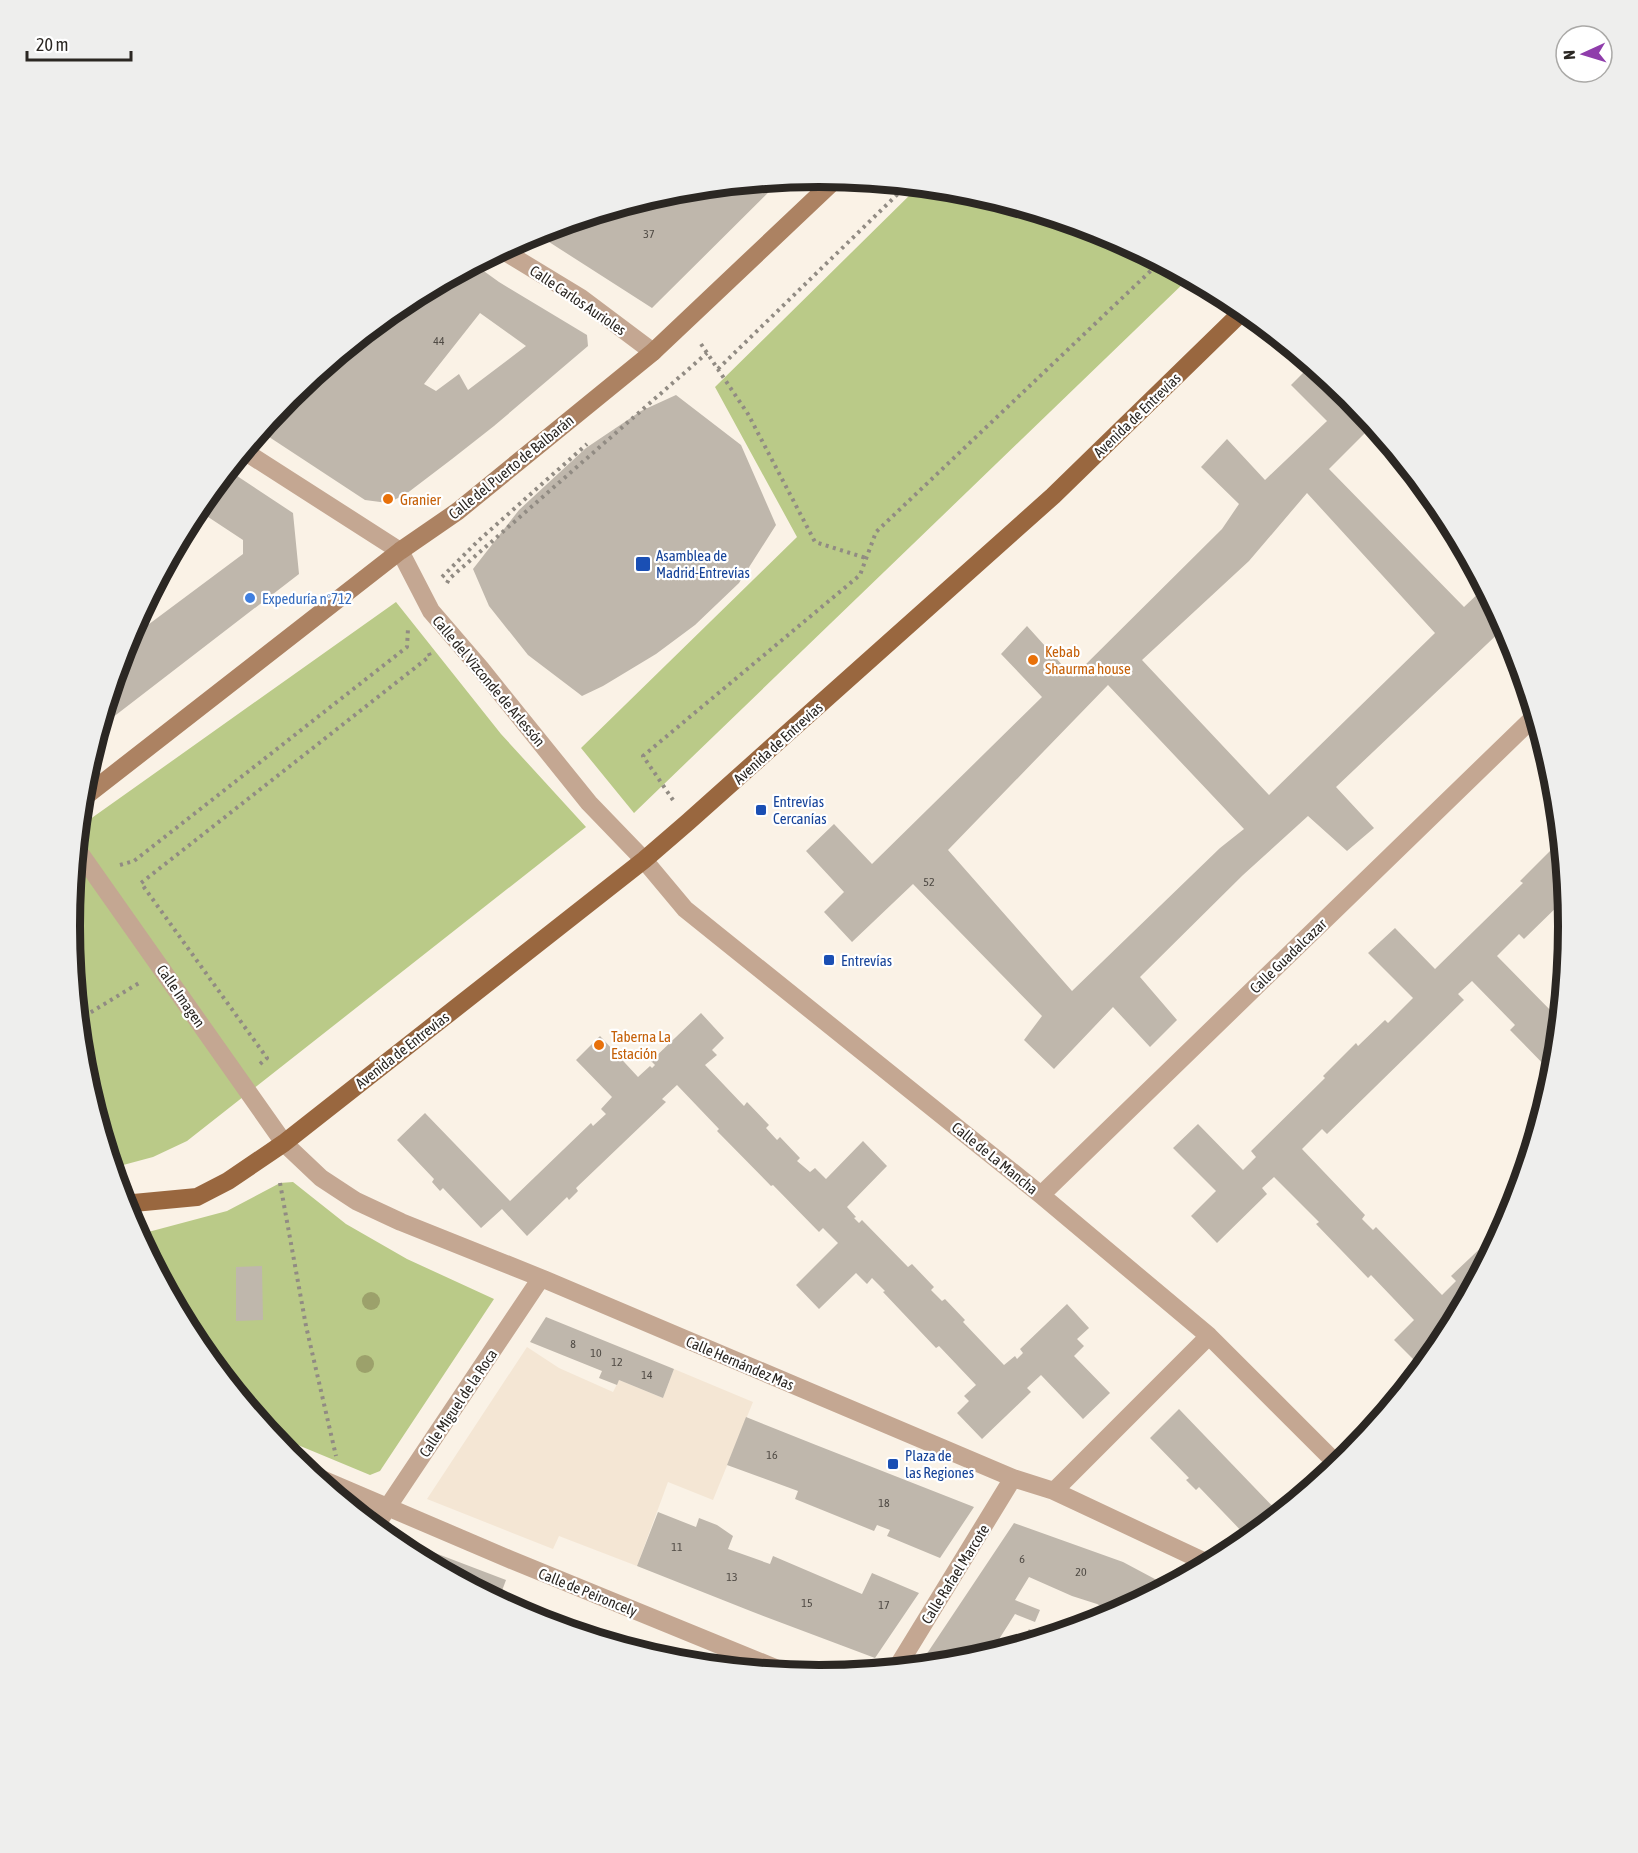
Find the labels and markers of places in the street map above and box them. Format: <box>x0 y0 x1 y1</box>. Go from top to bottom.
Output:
place label: Granier <box>400 491 442 508</box>
marker: Granier <box>381 492 395 506</box>
place label: Asamblea de Madrid-Entrevías <box>656 547 750 581</box>
marker: Asamblea de Madrid-Entrevías <box>634 555 652 573</box>
place label: Expeduría nº712 <box>262 590 352 607</box>
marker: Expeduría nº712 <box>243 591 257 605</box>
place label: Kebab Shaurma house <box>1045 643 1131 677</box>
marker: Kebab Shaurma house <box>1026 653 1040 667</box>
place label: Entrevías Cercanías <box>773 793 827 827</box>
marker: Entrevías Cercanías <box>754 803 768 817</box>
place label: Entrevías <box>841 952 892 969</box>
marker: Entrevías <box>822 953 836 967</box>
place label: Taberna La Estación <box>611 1028 671 1062</box>
marker: Taberna La Estación <box>592 1038 606 1052</box>
place label: Plaza de las Regiones <box>905 1447 974 1481</box>
marker: Plaza de las Regiones <box>886 1457 900 1471</box>

